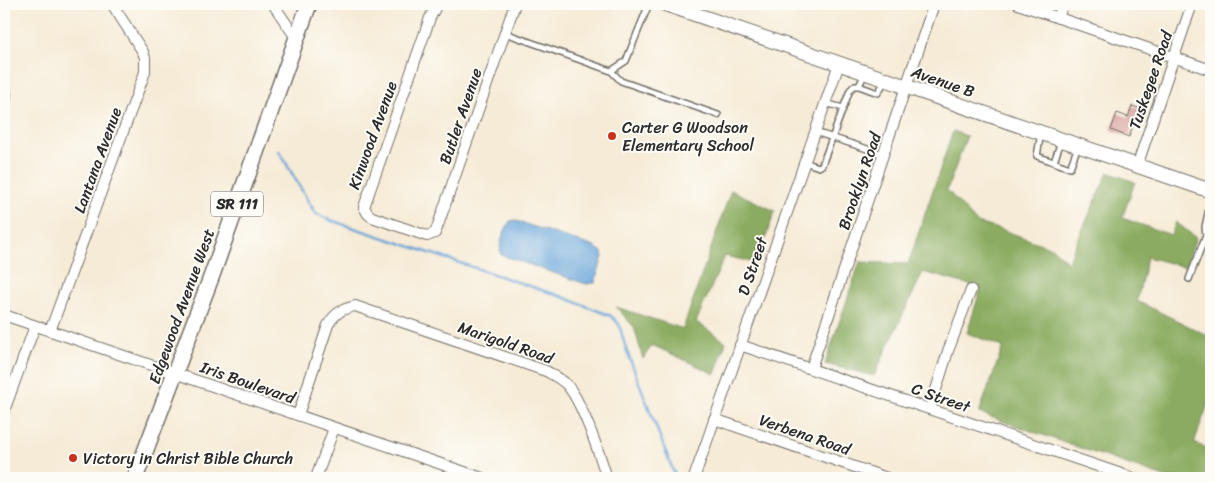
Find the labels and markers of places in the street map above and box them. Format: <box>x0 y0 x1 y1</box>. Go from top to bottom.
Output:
place label: Carter G Woodson Elementary School <box>622 113 754 160</box>
marker: Carter G Woodson Elementary School <box>606 130 618 142</box>
place label: Victory in Christ Bible Church <box>83 444 293 473</box>
marker: Victory in Christ Bible Church <box>67 452 79 464</box>

